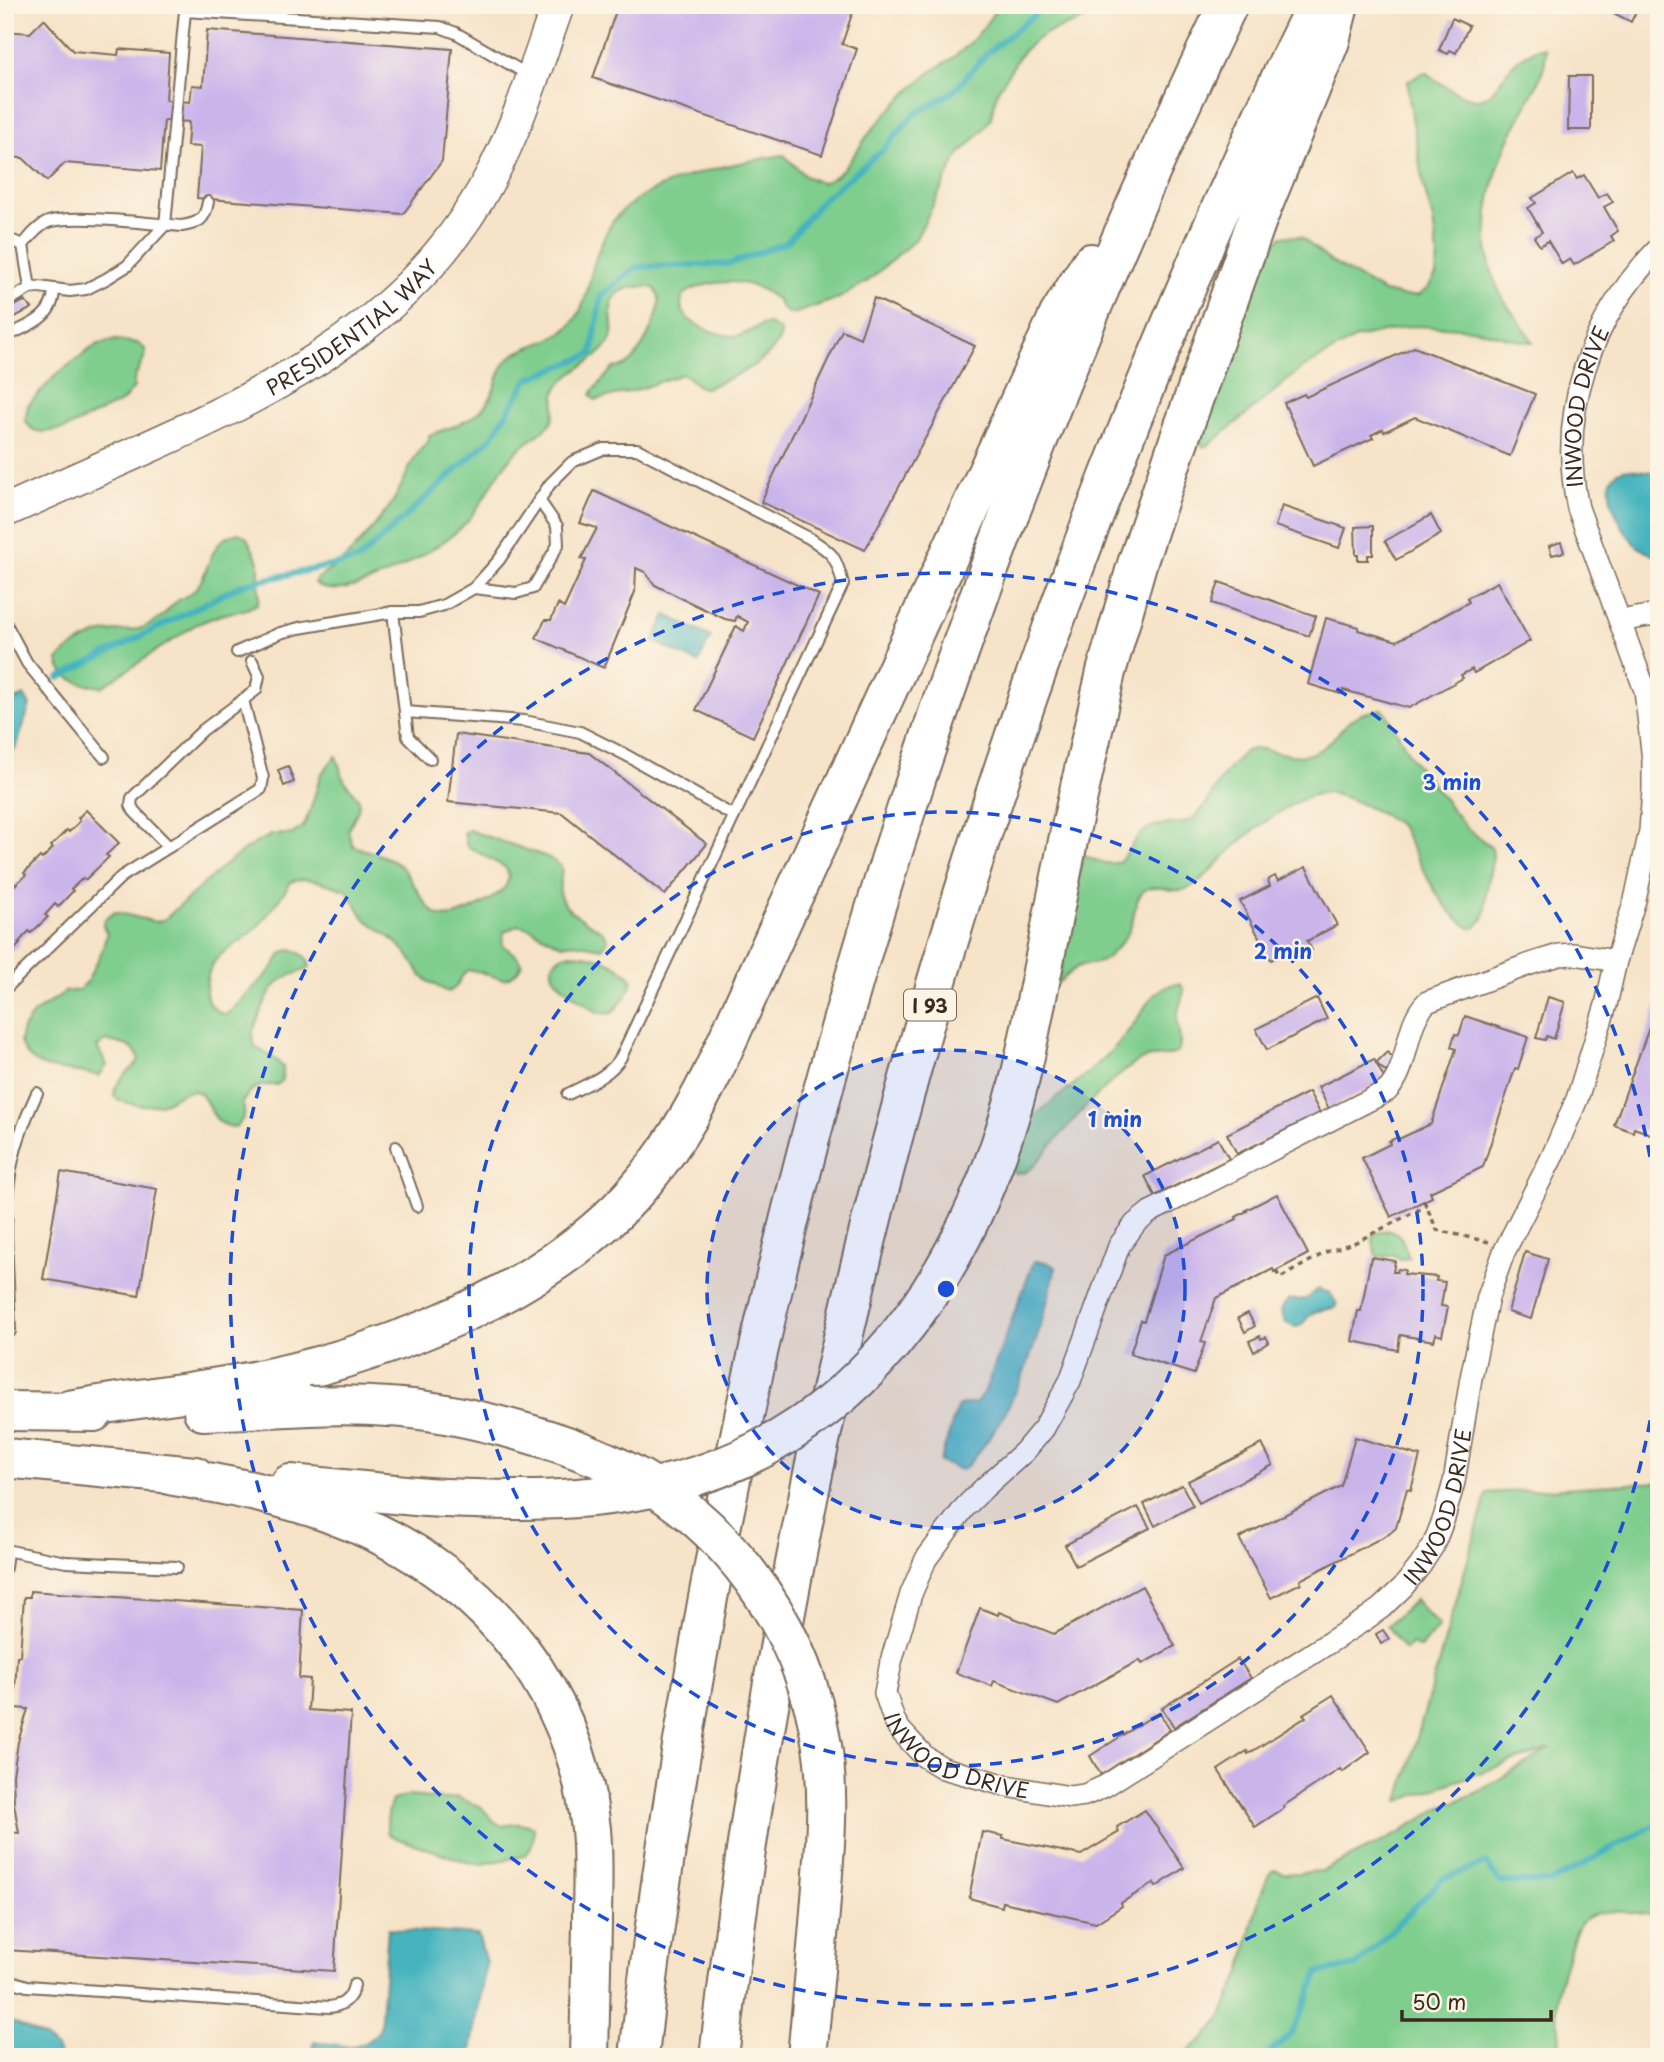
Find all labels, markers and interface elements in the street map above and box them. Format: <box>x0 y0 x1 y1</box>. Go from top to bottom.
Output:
street label: PRESIDENTIAL WAY <box>259 251 445 403</box>
street label: INWOOD DRIVE <box>1556 320 1616 489</box>
text: 3 min <box>1422 765 1482 797</box>
text: 2 min <box>1254 934 1312 966</box>
road number: I 93 <box>904 990 956 1021</box>
text: 1 min <box>1088 1102 1142 1134</box>
centre of rings <box>934 1277 958 1301</box>
street label: INWOOD DRIVE <box>1395 1426 1479 1592</box>
street label: INWOOD DRIVE <box>877 1708 1032 1806</box>
scale bar <box>1402 1978 1550 2022</box>
text: 50 m <box>1412 1985 1466 2017</box>

